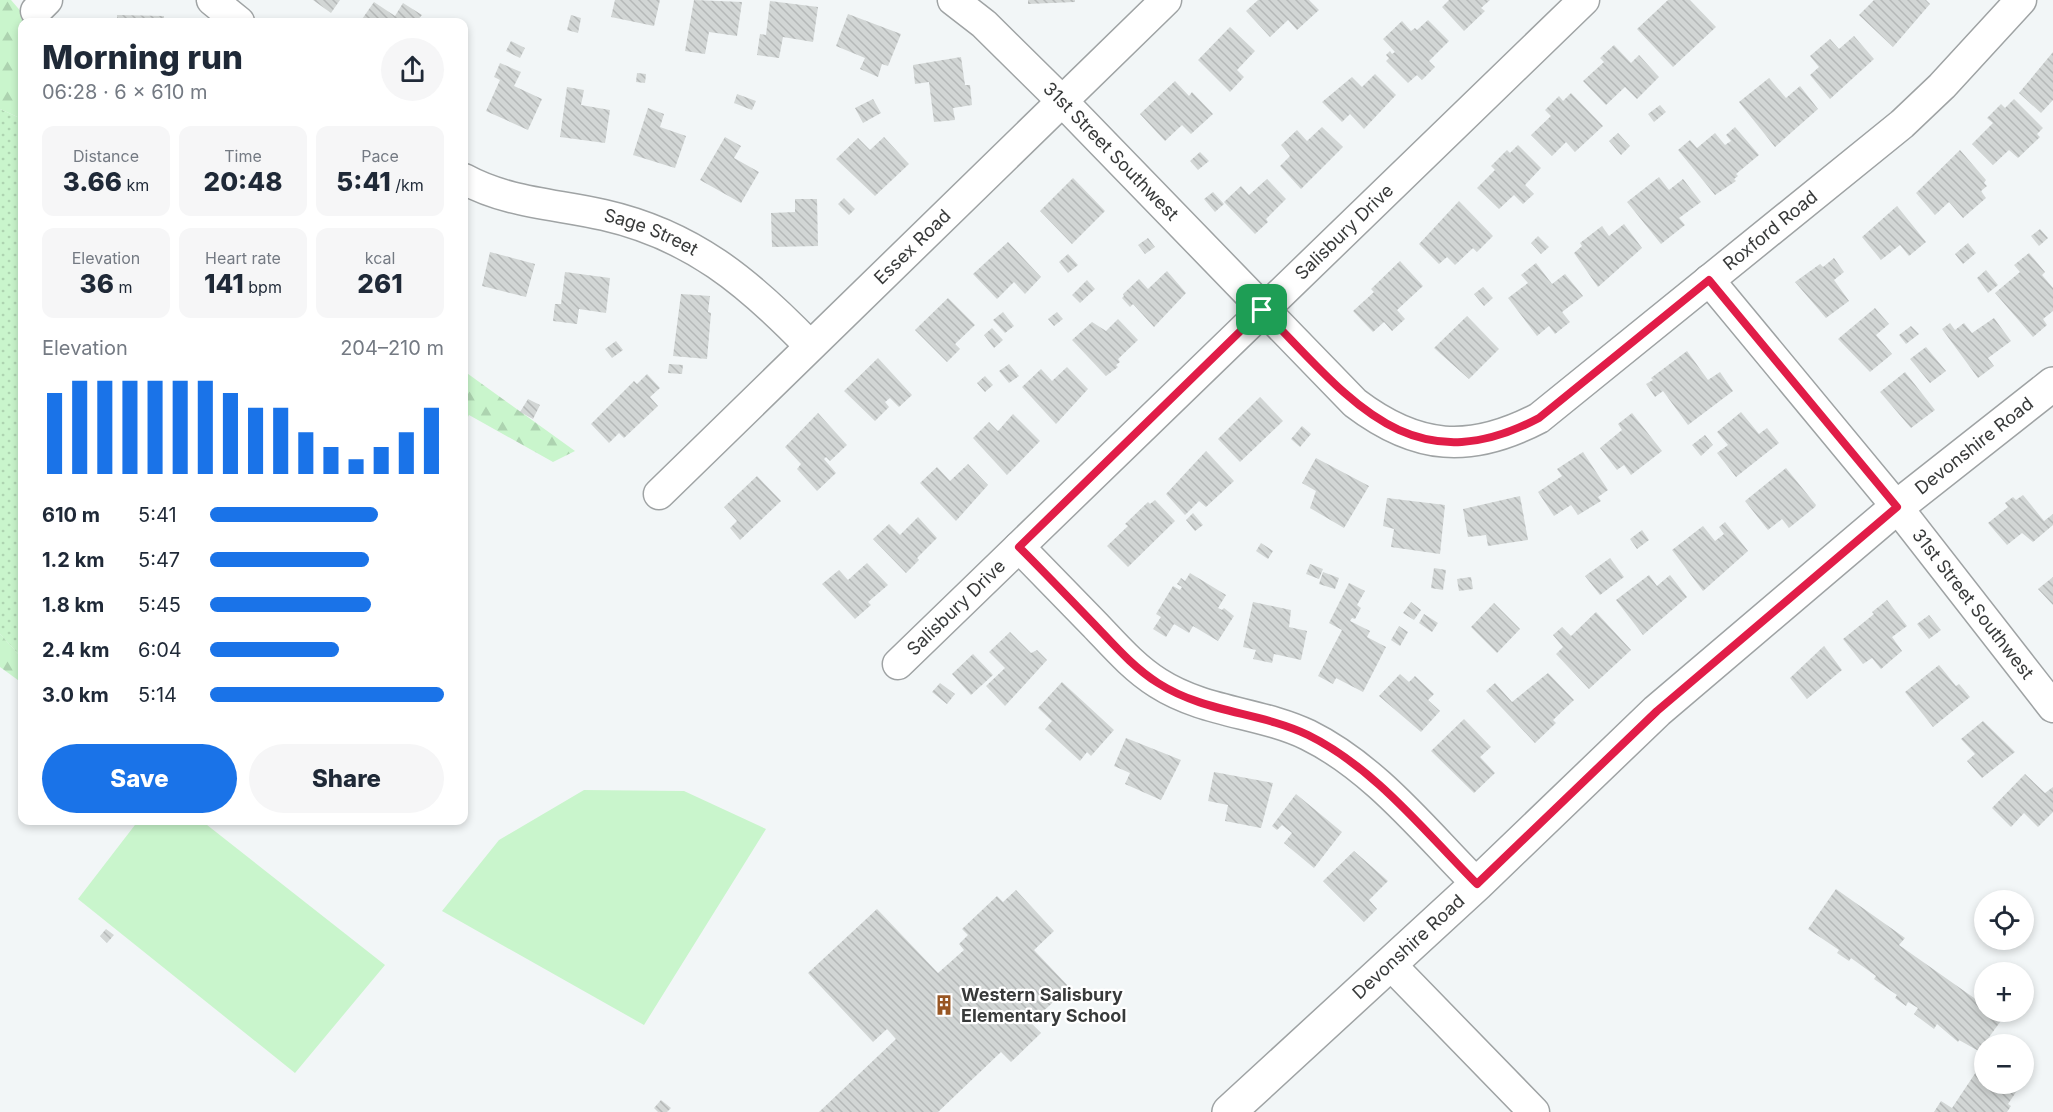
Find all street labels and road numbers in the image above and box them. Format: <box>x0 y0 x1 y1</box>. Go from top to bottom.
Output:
street label: 31st Street Southwest <box>1039 78 1183 225</box>
street label: Salisbury Drive <box>1290 179 1397 284</box>
street label: Roxford Road <box>1719 186 1821 274</box>
street label: Sage Street <box>602 204 702 260</box>
street label: Essex Road <box>870 205 955 288</box>
street label: Devonshire Road <box>1911 393 2037 499</box>
street label: 31st Street Southwest <box>1908 525 2038 683</box>
street label: Salisbury Drive <box>902 555 1009 660</box>
street label: Devonshire Road <box>1348 890 1469 1003</box>

